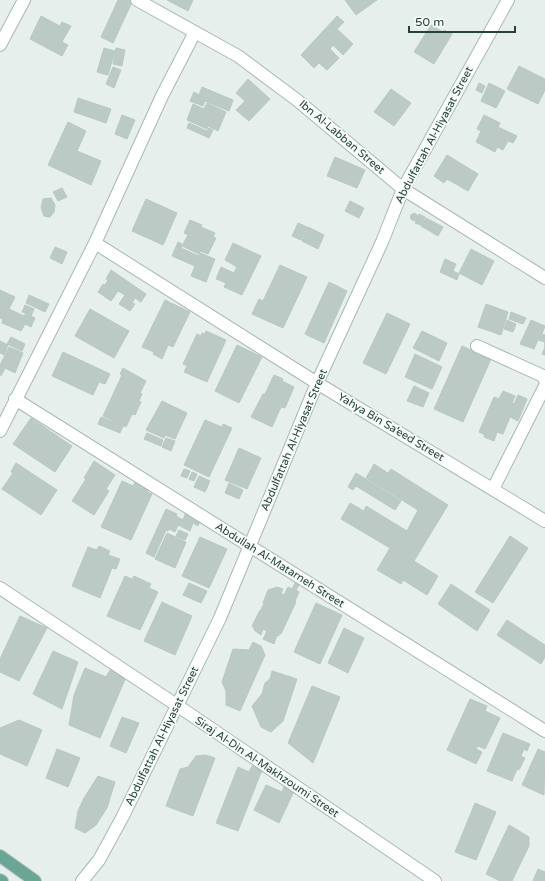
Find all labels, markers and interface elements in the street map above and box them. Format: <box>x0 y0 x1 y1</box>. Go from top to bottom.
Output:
scale bar <box>409 8 515 34</box>
text: 50 m <box>415 15 444 29</box>
street label: Abdulfattah Al-Hiyasat Street <box>392 64 476 206</box>
street label: Ibn Al-Labban Street <box>297 97 387 177</box>
street label: Abdulfattah Al-Hiyasat Street <box>258 367 330 513</box>
street label: Yahya Bin Sa‘eed Street <box>336 390 446 464</box>
street label: Abdullah Al-Matarneh Street <box>213 520 347 610</box>
street label: Abdulfattah Al-Hiyasat Street <box>123 664 201 808</box>
street label: Siraj Al-Din Al-Makhzoumi Street <box>193 714 341 820</box>

